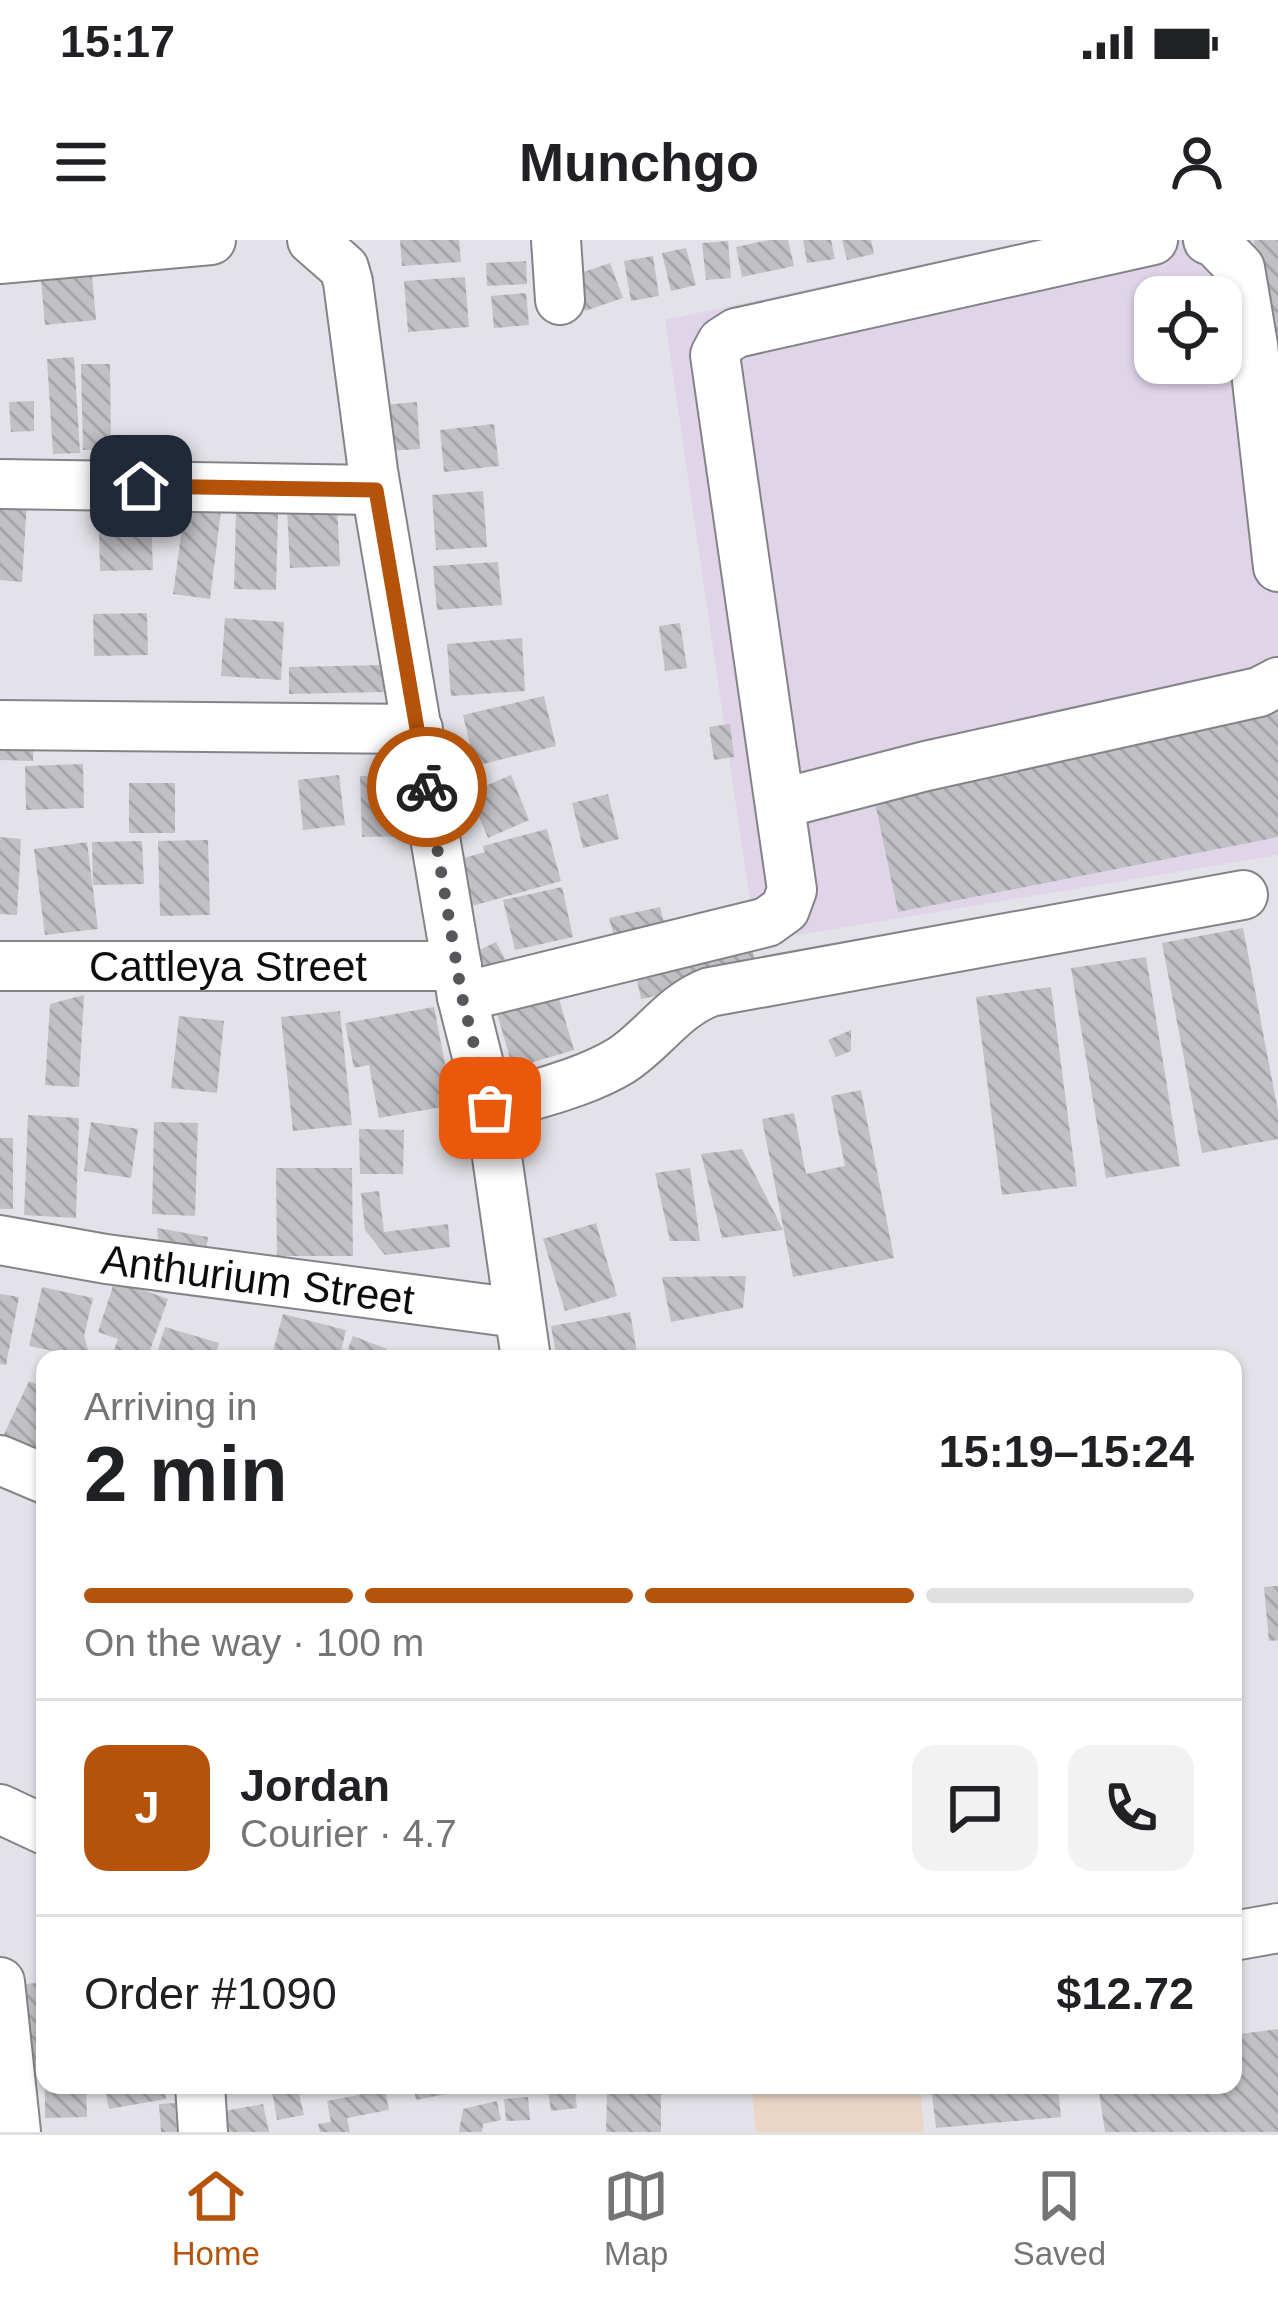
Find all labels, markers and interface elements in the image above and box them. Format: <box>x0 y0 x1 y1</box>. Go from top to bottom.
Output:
text: 15:17 <box>60 16 175 67</box>
icon: menu <box>48 129 114 195</box>
icon: person <box>1164 129 1230 195</box>
text: Munchgo <box>519 132 759 192</box>
map controls <box>1134 276 1242 384</box>
button: locate <box>1134 276 1242 384</box>
pin <box>90 435 192 537</box>
icon: home <box>108 453 174 519</box>
courier <box>367 727 487 847</box>
icon: bike <box>394 754 460 820</box>
street label: Cattleya Street <box>89 943 367 990</box>
pin <box>439 1057 541 1159</box>
icon: bag <box>457 1075 523 1141</box>
street label: Anthurium Street <box>99 1235 418 1323</box>
text: Arriving in <box>84 1385 257 1428</box>
text: 15:19–15:24 <box>939 1426 1194 1477</box>
text: 2 min <box>84 1430 288 1518</box>
text: On the way · 100 m <box>84 1621 424 1664</box>
button: chat <box>912 1745 1038 1871</box>
button: phone <box>1068 1745 1194 1871</box>
text: Jordan <box>240 1760 390 1811</box>
text: J <box>134 1782 160 1833</box>
text: Courier · 4.7 <box>240 1812 457 1855</box>
text: Order #1090 <box>84 1968 337 2019</box>
text: $12.72 <box>1056 1968 1194 2019</box>
tab: Home <box>172 2163 260 2273</box>
tab: Map <box>603 2163 669 2273</box>
tab: Saved <box>1013 2163 1106 2273</box>

